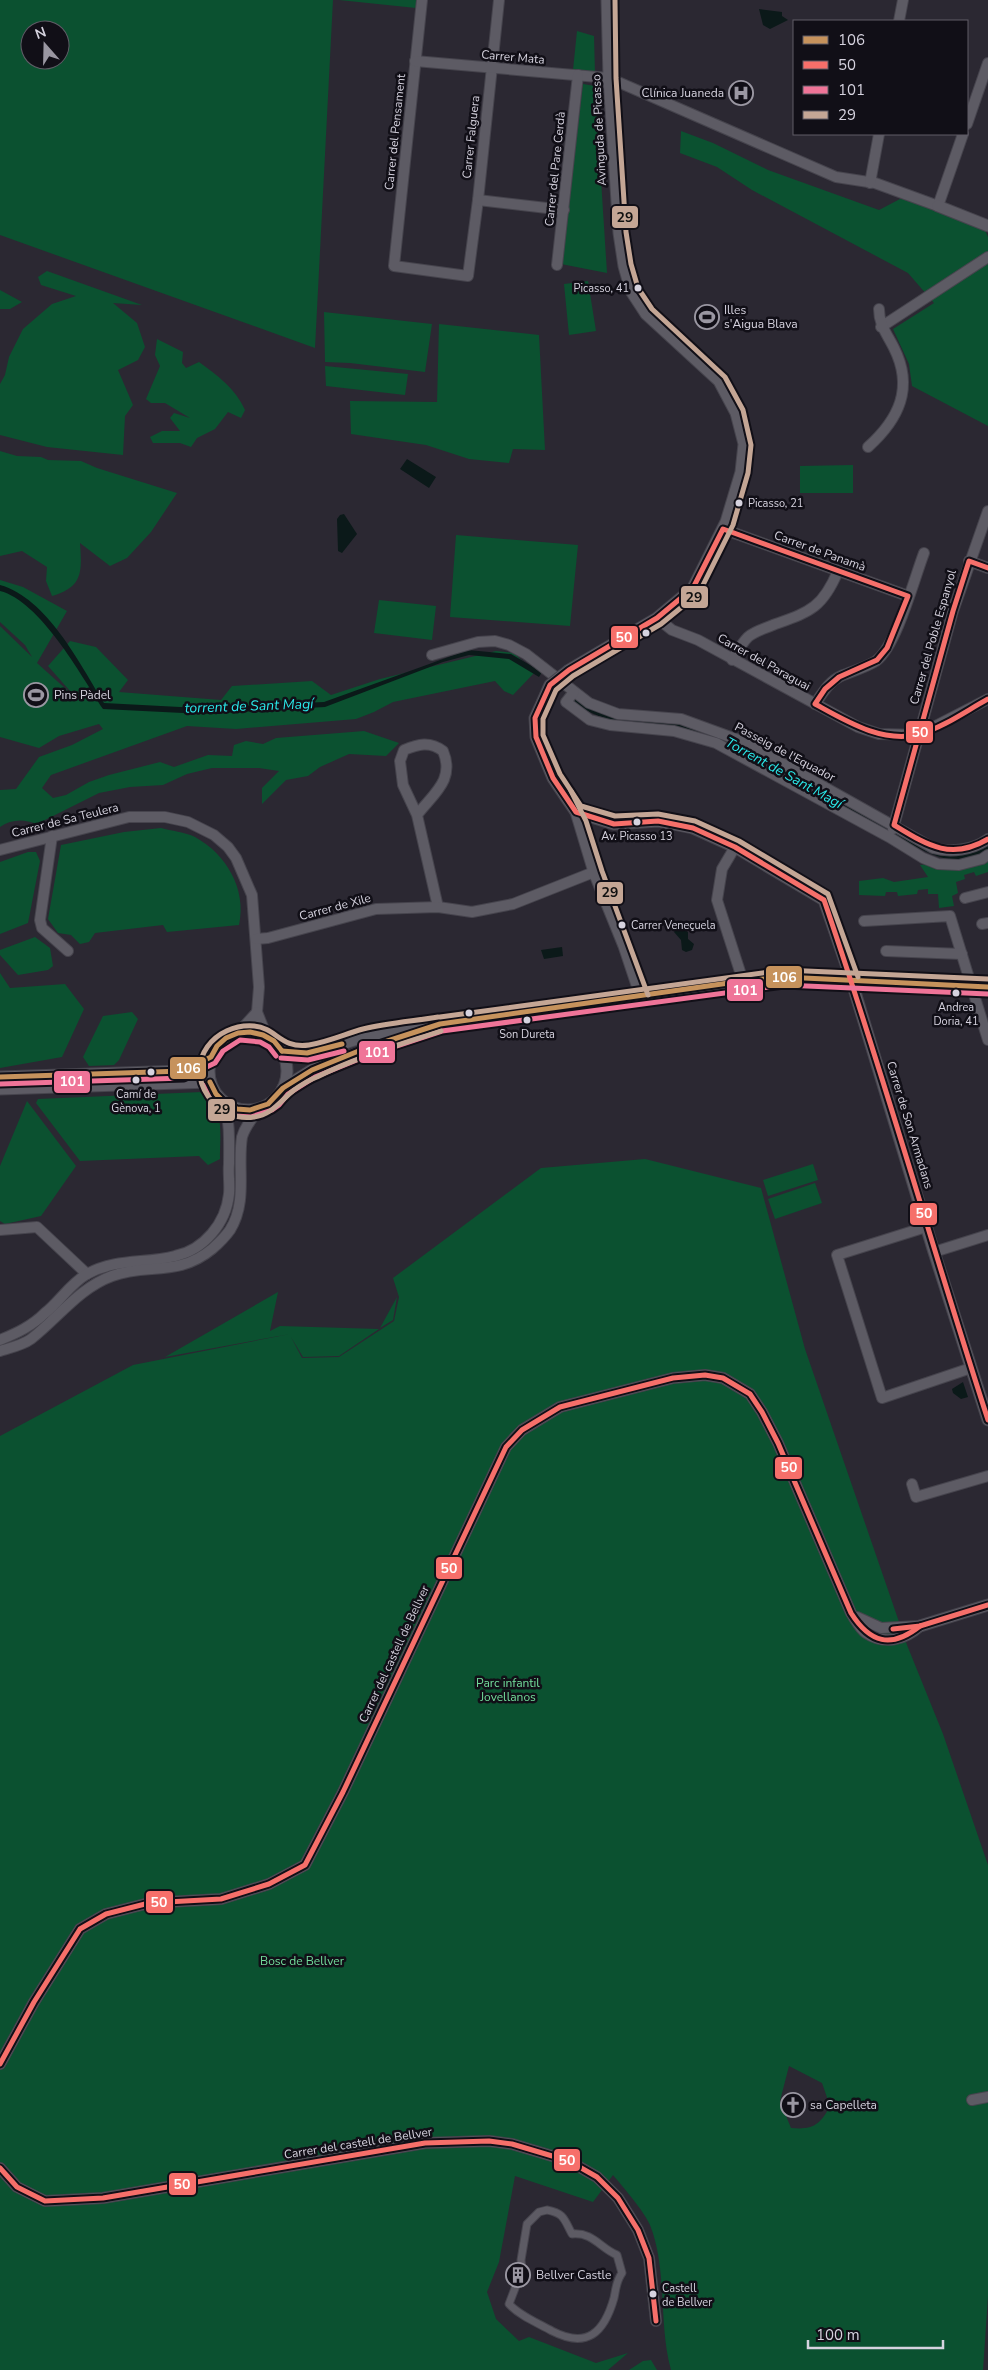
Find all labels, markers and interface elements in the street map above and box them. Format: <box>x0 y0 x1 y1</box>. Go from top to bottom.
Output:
north arrow <box>20 20 70 70</box>
legend <box>793 20 968 135</box>
text: N <box>33 23 49 44</box>
text: 106 <box>838 30 865 50</box>
street label: Carrer Mata <box>481 46 545 68</box>
text: 50 <box>838 55 856 75</box>
street label: Carrer del Pensament <box>381 72 409 191</box>
street label: Avinguda de Picasso <box>588 74 610 186</box>
hospital icon: Clínica Juaneda <box>728 80 754 106</box>
text: 101 <box>838 80 865 100</box>
place label: Clínica Juaneda <box>642 85 724 101</box>
street label: Carrer Falguera <box>459 95 483 179</box>
text: 29 <box>838 105 856 125</box>
street label: Carrer del Pare Cerdà <box>541 111 569 227</box>
line badge: 29 <box>611 205 639 229</box>
text: 29 <box>617 208 633 227</box>
place label: Picasso, 41 <box>574 281 629 296</box>
marker: Picasso, 41 <box>633 283 643 293</box>
place label: Illes s'Aigua Blava <box>724 302 798 332</box>
sports icon: Illes s'Aigua Blava <box>694 304 720 330</box>
place label: Picasso, 21 <box>748 496 803 511</box>
marker: Picasso, 21 <box>734 498 744 508</box>
street label: Carrer de Panamà <box>772 527 868 575</box>
street label: Carrer del Poble Espanyol <box>906 567 960 706</box>
line badge: 29 <box>680 585 709 609</box>
text: 29 <box>686 588 702 607</box>
line badge: 50 <box>610 625 639 649</box>
text: 50 <box>616 628 632 647</box>
unlabelled marker <box>641 628 651 638</box>
street label: Carrer del Paraguai <box>715 630 813 694</box>
sports icon: Pins Pàdel <box>23 682 49 708</box>
place label: Pins Pàdel <box>54 687 111 703</box>
water label: torrent de Sant Magí <box>184 694 317 718</box>
street label: Passeig de l'Equador <box>732 719 839 786</box>
line badge: 50 <box>905 720 934 744</box>
text: 50 <box>912 723 928 742</box>
water label: Torrent de Sant Magí <box>722 733 849 815</box>
street label: Carrer de Sa Teulera <box>10 799 120 841</box>
marker: Av. Picasso 13 <box>632 817 642 827</box>
place label: Av. Picasso 13 <box>601 829 673 844</box>
line badge: 29 <box>596 881 624 905</box>
text: 29 <box>602 883 618 902</box>
street label: Carrer de Xile <box>297 890 373 924</box>
place label: Carrer Veneçuela <box>631 918 716 933</box>
marker: Carrer Veneçuela <box>617 920 627 930</box>
line badge: 106 <box>765 965 803 989</box>
text: 106 <box>771 968 797 987</box>
line badge: 101 <box>726 978 764 1002</box>
text: 101 <box>732 981 758 1000</box>
marker: Andrea Doria, 41 <box>951 988 961 998</box>
place label: Andrea Doria, 41 <box>933 1000 979 1029</box>
unlabelled marker <box>464 1008 474 1018</box>
marker: Son Dureta <box>522 1015 532 1025</box>
place label: Son Dureta <box>499 1027 555 1042</box>
line badge: 101 <box>358 1040 396 1064</box>
text: 101 <box>364 1043 390 1062</box>
line badge: 106 <box>169 1056 207 1080</box>
text: 106 <box>175 1059 201 1078</box>
street label: Carrer de Son Armadans <box>883 1059 937 1191</box>
unlabelled marker <box>146 1067 156 1077</box>
line badge: 101 <box>53 1070 91 1094</box>
text: 101 <box>59 1072 85 1091</box>
marker: Camí de Gènova, 1 <box>131 1075 141 1085</box>
place label: Camí de Gènova, 1 <box>111 1087 161 1116</box>
line badge: 29 <box>207 1098 236 1122</box>
text: 29 <box>214 1100 230 1119</box>
line badge: 50 <box>909 1202 938 1226</box>
text: 50 <box>916 1204 932 1223</box>
line badge: 50 <box>774 1456 803 1480</box>
text: 50 <box>781 1458 797 1477</box>
line badge: 50 <box>435 1556 463 1580</box>
text: 50 <box>441 1559 457 1578</box>
street label: Carrer del castell de Bellver <box>355 1582 433 1725</box>
park label: Parc infantil Jovellanos <box>476 1675 540 1705</box>
line badge: 50 <box>145 1890 174 1914</box>
text: 50 <box>151 1893 167 1912</box>
park label: Bosc de Bellver <box>260 1953 345 1969</box>
church icon: sa Capelleta <box>780 2092 806 2118</box>
place label: sa Capelleta <box>810 2097 877 2113</box>
street label: Carrer del castell de Bellver <box>283 2123 434 2163</box>
line badge: 50 <box>553 2148 581 2172</box>
text: 50 <box>559 2151 575 2170</box>
line badge: 50 <box>168 2172 197 2196</box>
text: 50 <box>174 2175 190 2194</box>
building icon: Bellver Castle <box>505 2262 531 2288</box>
place label: Bellver Castle <box>536 2267 611 2283</box>
place label: Castell de Bellver <box>662 2281 712 2310</box>
marker: Castell de Bellver <box>648 2289 658 2299</box>
scale bar <box>808 2318 943 2350</box>
text: 100 m <box>816 2325 860 2345</box>

